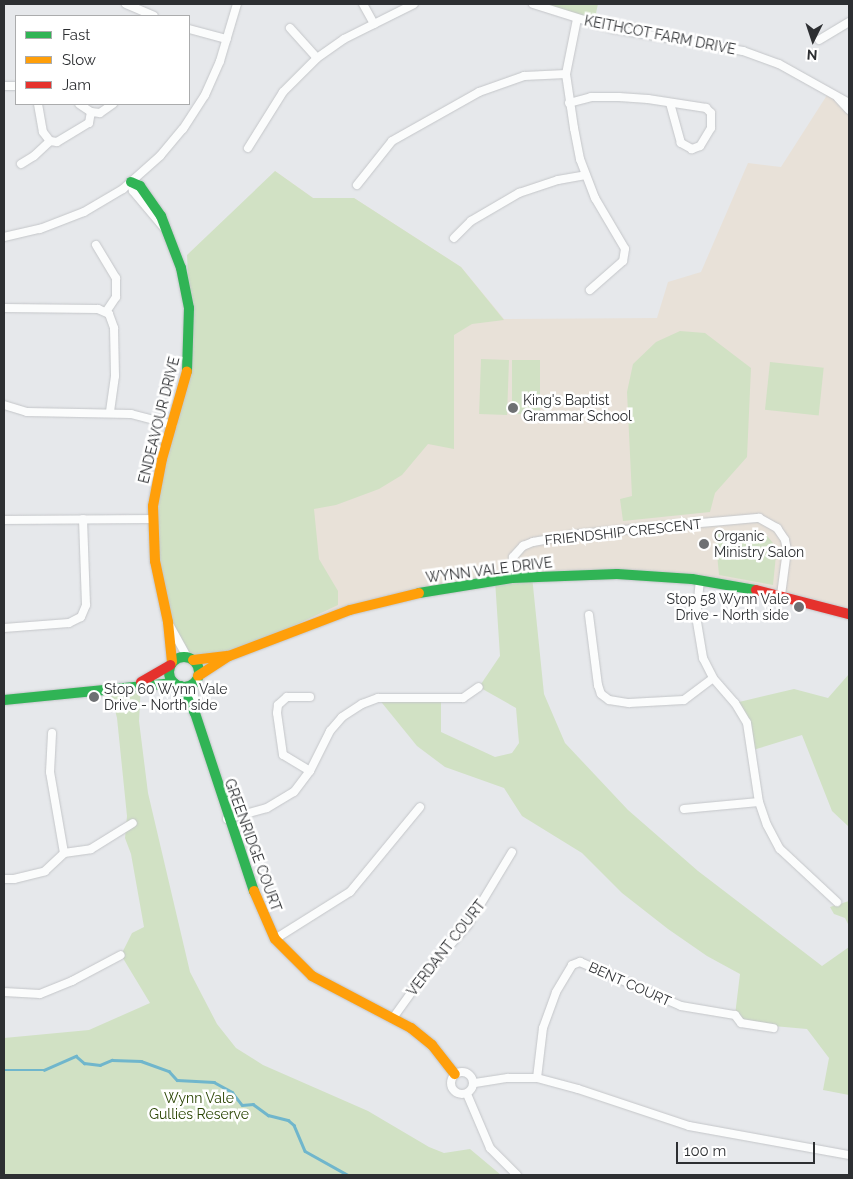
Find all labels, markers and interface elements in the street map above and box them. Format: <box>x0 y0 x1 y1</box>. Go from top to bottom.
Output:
street label: KEITHCOT FARM DRIVE <box>583 12 737 58</box>
legend <box>15 15 190 105</box>
north arrow <box>788 15 838 65</box>
text: Fast <box>62 26 90 44</box>
text: N <box>806 47 818 63</box>
text: Slow <box>62 51 96 69</box>
text: Jam <box>62 76 91 94</box>
street label: ENDEAVOUR DRIVE <box>135 355 183 485</box>
place label: King's Baptist Grammar School <box>523 392 632 424</box>
marker: King's Baptist Grammar School <box>507 402 519 414</box>
street label: FRIENDSHIP CRESCENT <box>544 515 702 549</box>
place label: Organic Ministry Salon <box>714 528 804 560</box>
marker: Organic Ministry Salon <box>698 538 710 550</box>
street label: WYNN VALE DRIVE <box>424 554 554 586</box>
place label: Stop 58 Wynn Vale Drive - North side <box>666 591 789 624</box>
marker: Stop 58 Wynn Vale Drive - North side <box>793 601 805 613</box>
place label: Stop 60 Wynn Vale Drive - North side <box>104 681 228 714</box>
marker: Stop 60 Wynn Vale Drive - North side <box>88 691 100 703</box>
street label: GREENRIDGE COURT <box>221 776 285 914</box>
street label: VERDANT COURT <box>403 897 489 999</box>
street label: BENT COURT <box>586 958 674 1010</box>
park label: Wynn Vale Gullies Reserve <box>149 1090 249 1122</box>
scale bar <box>678 1132 817 1164</box>
text: 100 m <box>684 1142 726 1160</box>

